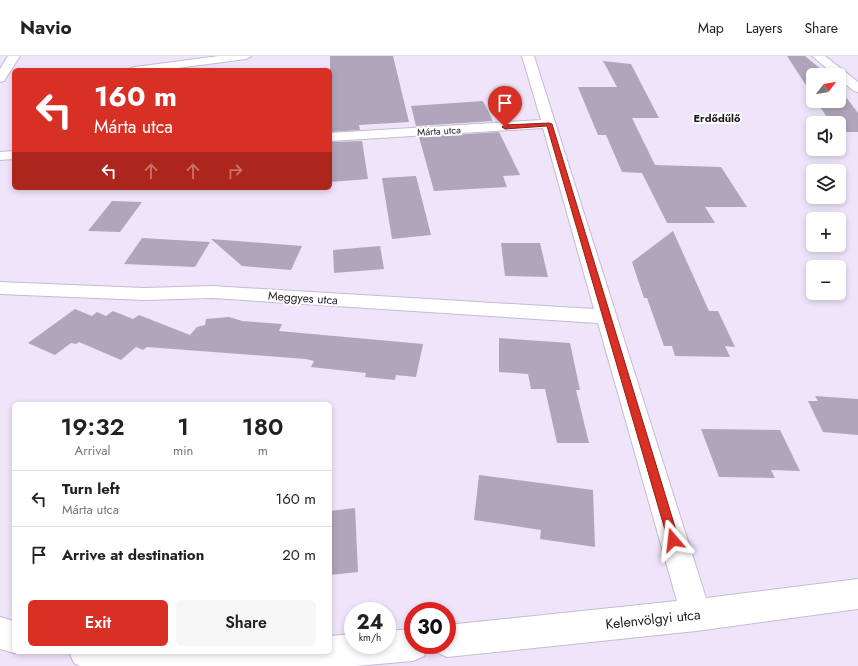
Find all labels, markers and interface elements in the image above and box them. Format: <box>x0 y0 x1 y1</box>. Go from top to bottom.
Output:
text: Navio <box>20 14 72 41</box>
text: Map <box>698 18 724 38</box>
text: Layers <box>746 18 782 38</box>
text: Share <box>804 18 838 38</box>
north arrow <box>806 68 846 108</box>
map controls <box>806 68 846 300</box>
text: 160 m <box>94 76 177 117</box>
icon: left <box>28 84 80 136</box>
pin <box>488 86 522 127</box>
icon: arrive <box>494 92 516 114</box>
district label: Erdődűlő <box>693 110 741 126</box>
text: Márta utca <box>94 114 173 140</box>
button: sound <box>806 116 846 156</box>
street label: Márta utca <box>417 122 461 140</box>
icon: left <box>98 160 120 182</box>
icon: ahead <box>140 160 162 182</box>
icon: ahead <box>182 160 204 182</box>
icon: right <box>224 160 246 182</box>
button: layers <box>806 164 846 204</box>
button: + <box>806 212 846 252</box>
button: − <box>806 260 846 300</box>
street label: Meggyes utca <box>267 287 339 309</box>
text: 19:32 <box>60 409 125 444</box>
text: 1 <box>177 409 189 444</box>
text: 180 <box>242 409 284 444</box>
text: Arrival <box>75 441 110 460</box>
text: min <box>173 441 193 460</box>
text: m <box>258 441 268 460</box>
text: Turn left <box>62 478 120 500</box>
icon: left <box>28 488 50 510</box>
text: 160 m <box>275 488 316 510</box>
text: Márta utca <box>62 500 119 519</box>
position arrow <box>652 519 694 561</box>
icon: arrive <box>28 544 50 566</box>
text: Arrive at destination <box>62 544 204 566</box>
text: 20 m <box>282 544 316 566</box>
button: Exit <box>28 600 168 646</box>
button: Share <box>176 600 316 646</box>
speed limit sign: 30 <box>404 602 456 654</box>
street label: Kelenvölgyi utca <box>605 604 701 634</box>
text: 24 <box>356 608 384 637</box>
text: km/h <box>359 630 381 645</box>

